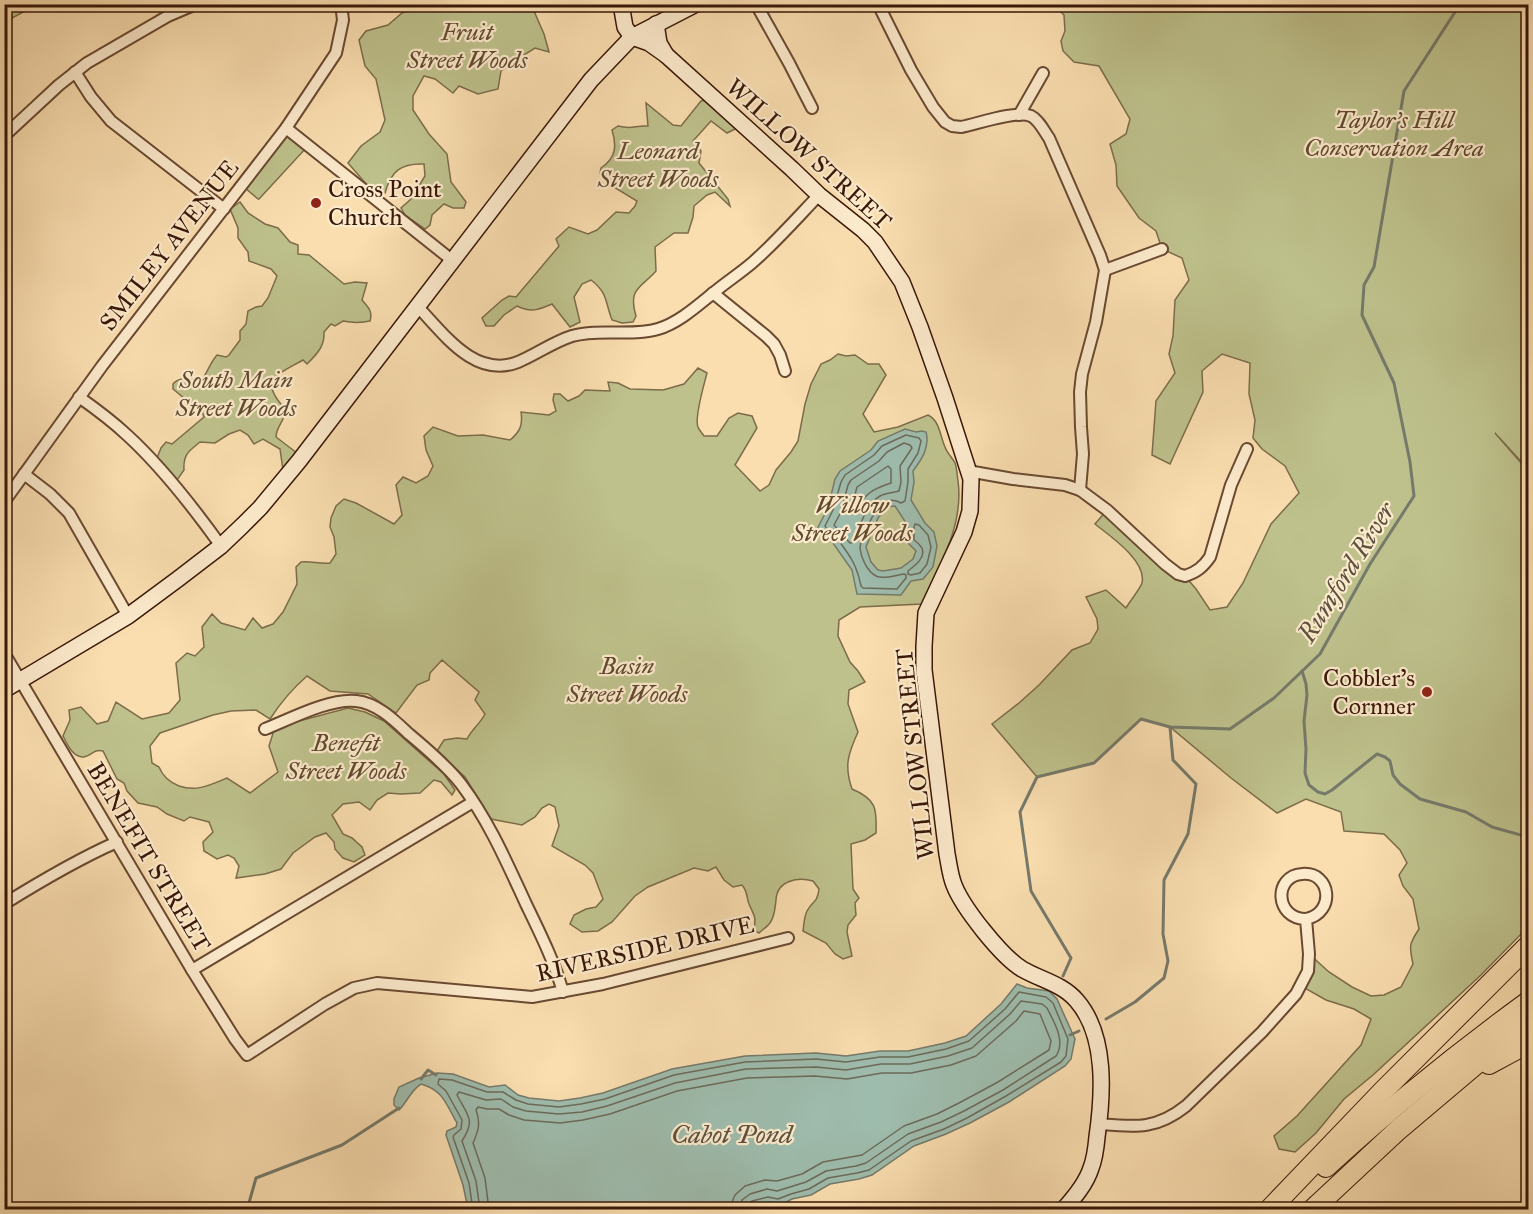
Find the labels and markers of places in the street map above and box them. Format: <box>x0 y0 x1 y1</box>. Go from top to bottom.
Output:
place label: Cross Point Church <box>328 174 442 232</box>
marker: Cross Point Church <box>309 196 323 210</box>
place label: Cobbler's Cornner <box>1323 663 1415 721</box>
marker: Cobbler's Cornner <box>1420 685 1434 699</box>

